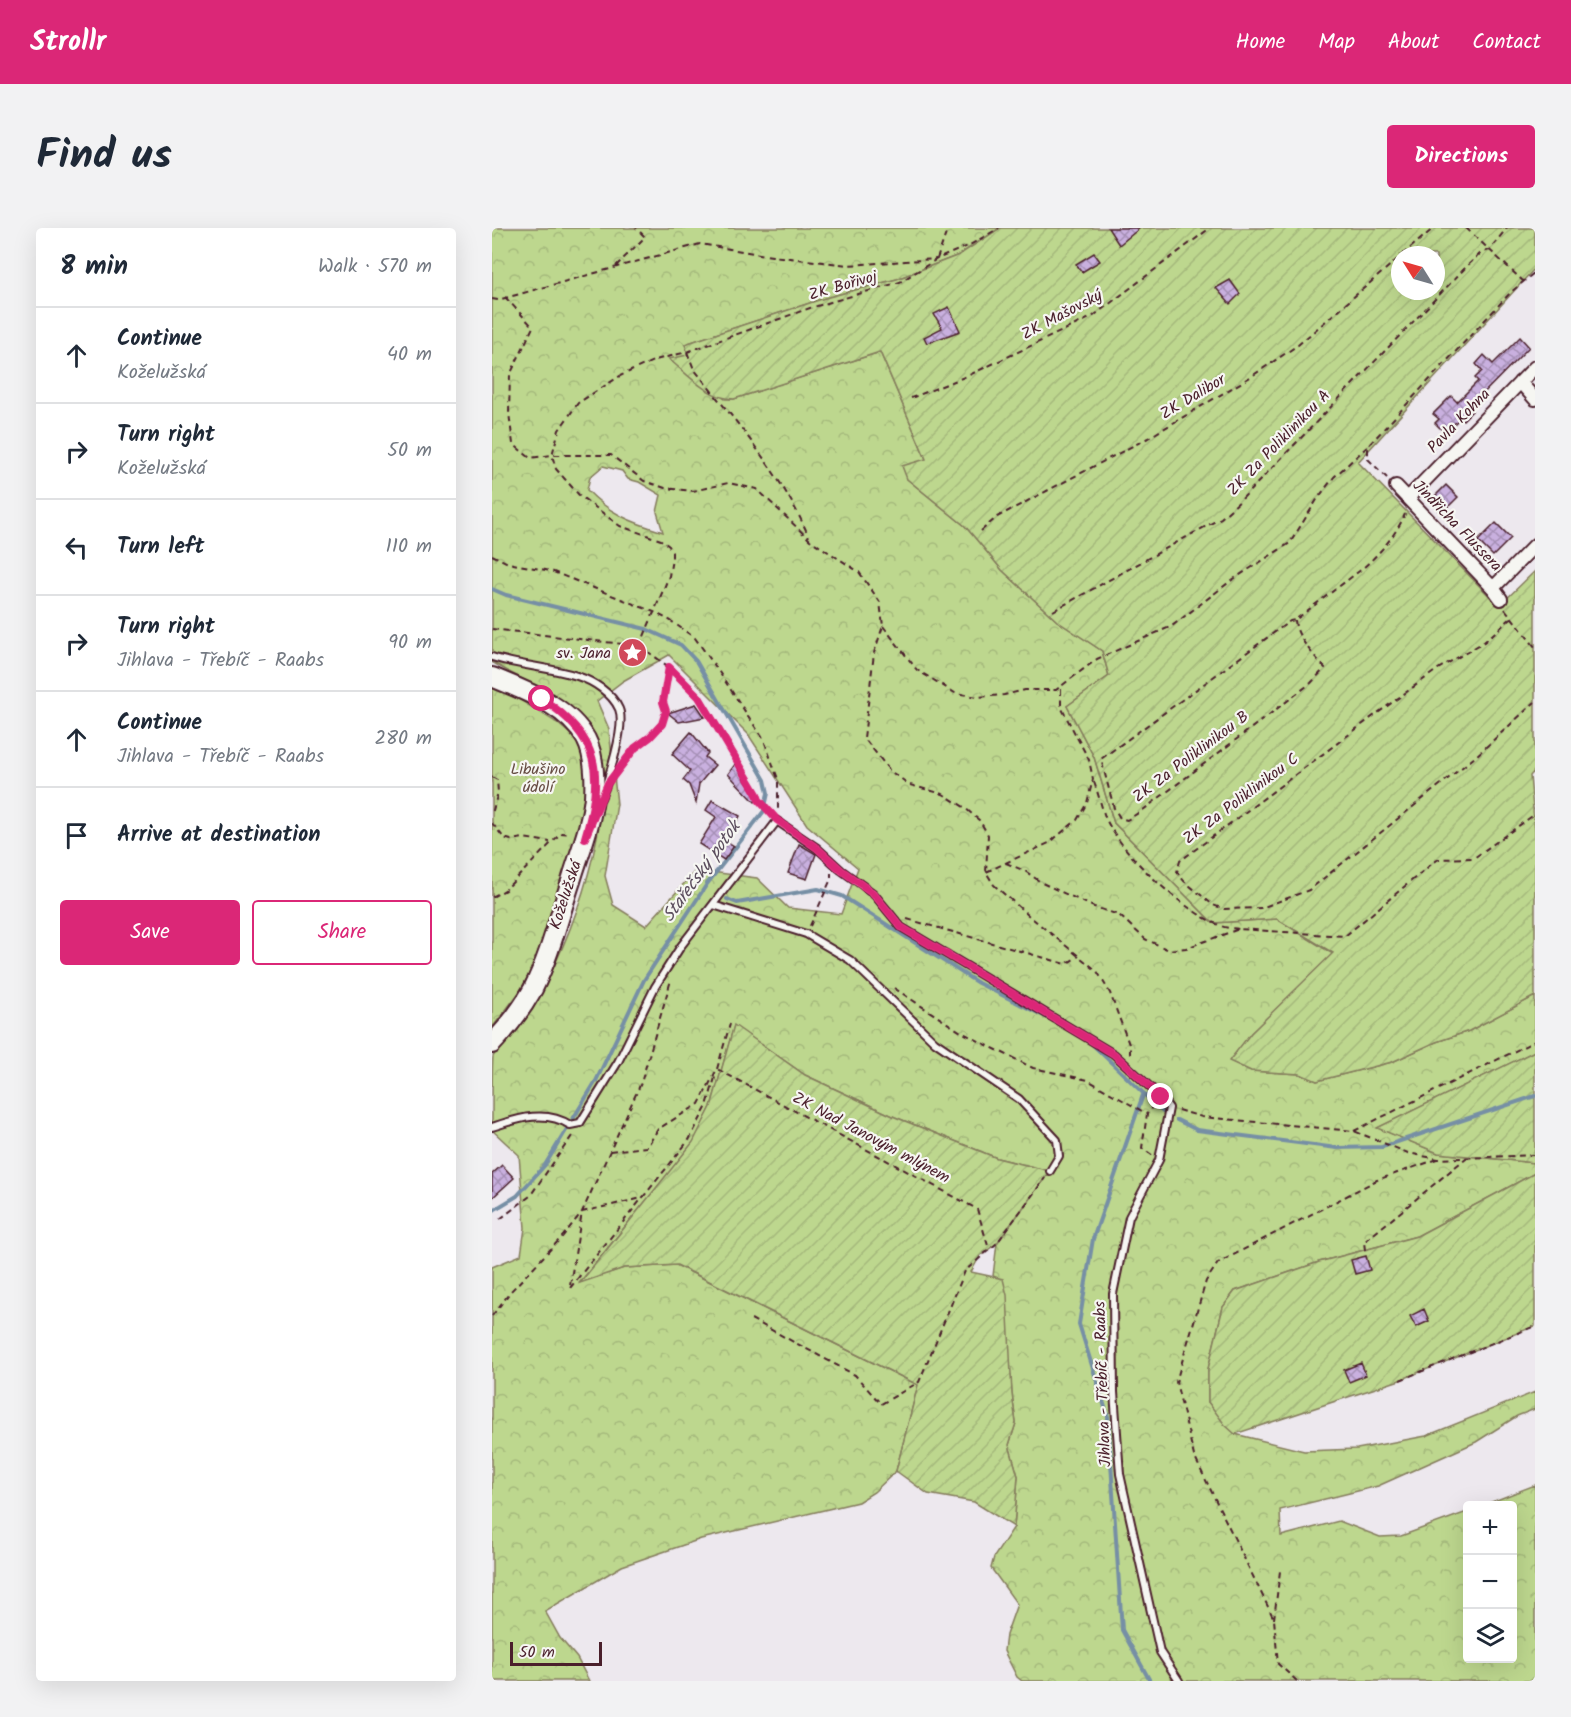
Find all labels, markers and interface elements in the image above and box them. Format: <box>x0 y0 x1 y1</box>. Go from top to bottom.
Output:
text: Strollr <box>30 20 106 65</box>
text: Home <box>1236 26 1285 59</box>
text: Map <box>1318 26 1355 59</box>
text: About <box>1388 26 1439 59</box>
text: Contact <box>1472 26 1541 59</box>
text: Find us <box>36 123 172 190</box>
button: Directions <box>1387 125 1535 188</box>
text: 8 min <box>60 246 128 288</box>
north arrow <box>1391 246 1445 300</box>
text: Walk · 570 m <box>318 251 432 283</box>
street label: ZK Bořivoj <box>806 264 881 308</box>
street label: ZK Mašovský <box>1017 282 1108 347</box>
text: Continue <box>117 322 202 357</box>
icon: ahead <box>60 339 93 372</box>
text: 40 m <box>387 339 432 371</box>
text: Koželužská <box>117 357 206 389</box>
street label: ZK Dalibor <box>1156 367 1232 426</box>
street label: Pavla Kohna <box>1421 383 1497 459</box>
street label: ZK Za Poliklinikou A <box>1222 384 1337 502</box>
text: Turn right <box>117 418 215 453</box>
icon: right <box>60 435 93 468</box>
text: 50 m <box>387 435 432 467</box>
text: Koželužská <box>117 453 206 485</box>
street label: Jindřicha Flussera <box>1406 474 1508 578</box>
text: Turn left <box>117 530 204 565</box>
icon: left <box>60 531 93 564</box>
text: 110 m <box>386 531 432 563</box>
text: Turn right <box>117 610 215 645</box>
icon: right <box>60 627 93 660</box>
text: 90 m <box>388 627 432 659</box>
place icon: sv. Jana <box>616 637 648 669</box>
place label: sv. Jana <box>556 641 611 666</box>
text: Jihlava - Třebíč - Raabs <box>117 645 324 677</box>
route start <box>528 685 554 711</box>
street label: ZK Za Poliklinikou B <box>1128 705 1254 809</box>
text: Continue <box>117 706 202 741</box>
icon: ahead <box>60 723 93 756</box>
text: 280 m <box>374 723 432 755</box>
text: Jihlava - Třebíč - Raabs <box>117 741 324 773</box>
street label: ZK Za Poliklinikou C <box>1178 747 1304 851</box>
park label: Libušino údolí <box>510 757 566 800</box>
water label: Stařečský potok <box>655 813 750 929</box>
text: Arrive at destination <box>117 818 320 853</box>
icon: arrive <box>60 819 93 852</box>
street label: Koželužská <box>543 856 589 933</box>
button: Save <box>60 900 240 965</box>
button: Share <box>252 900 432 965</box>
route end <box>1147 1083 1173 1109</box>
street label: ZK Nad Janovým mlýnem <box>788 1086 954 1190</box>
street label: Jihlava - Třebíč - Raabs <box>1088 1301 1118 1467</box>
map controls <box>1463 1501 1517 1663</box>
button: + <box>1463 1501 1517 1555</box>
button: − <box>1463 1555 1517 1609</box>
button: layers <box>1463 1609 1517 1663</box>
scale bar <box>510 1639 602 1666</box>
text: 50 m <box>519 1640 555 1665</box>

